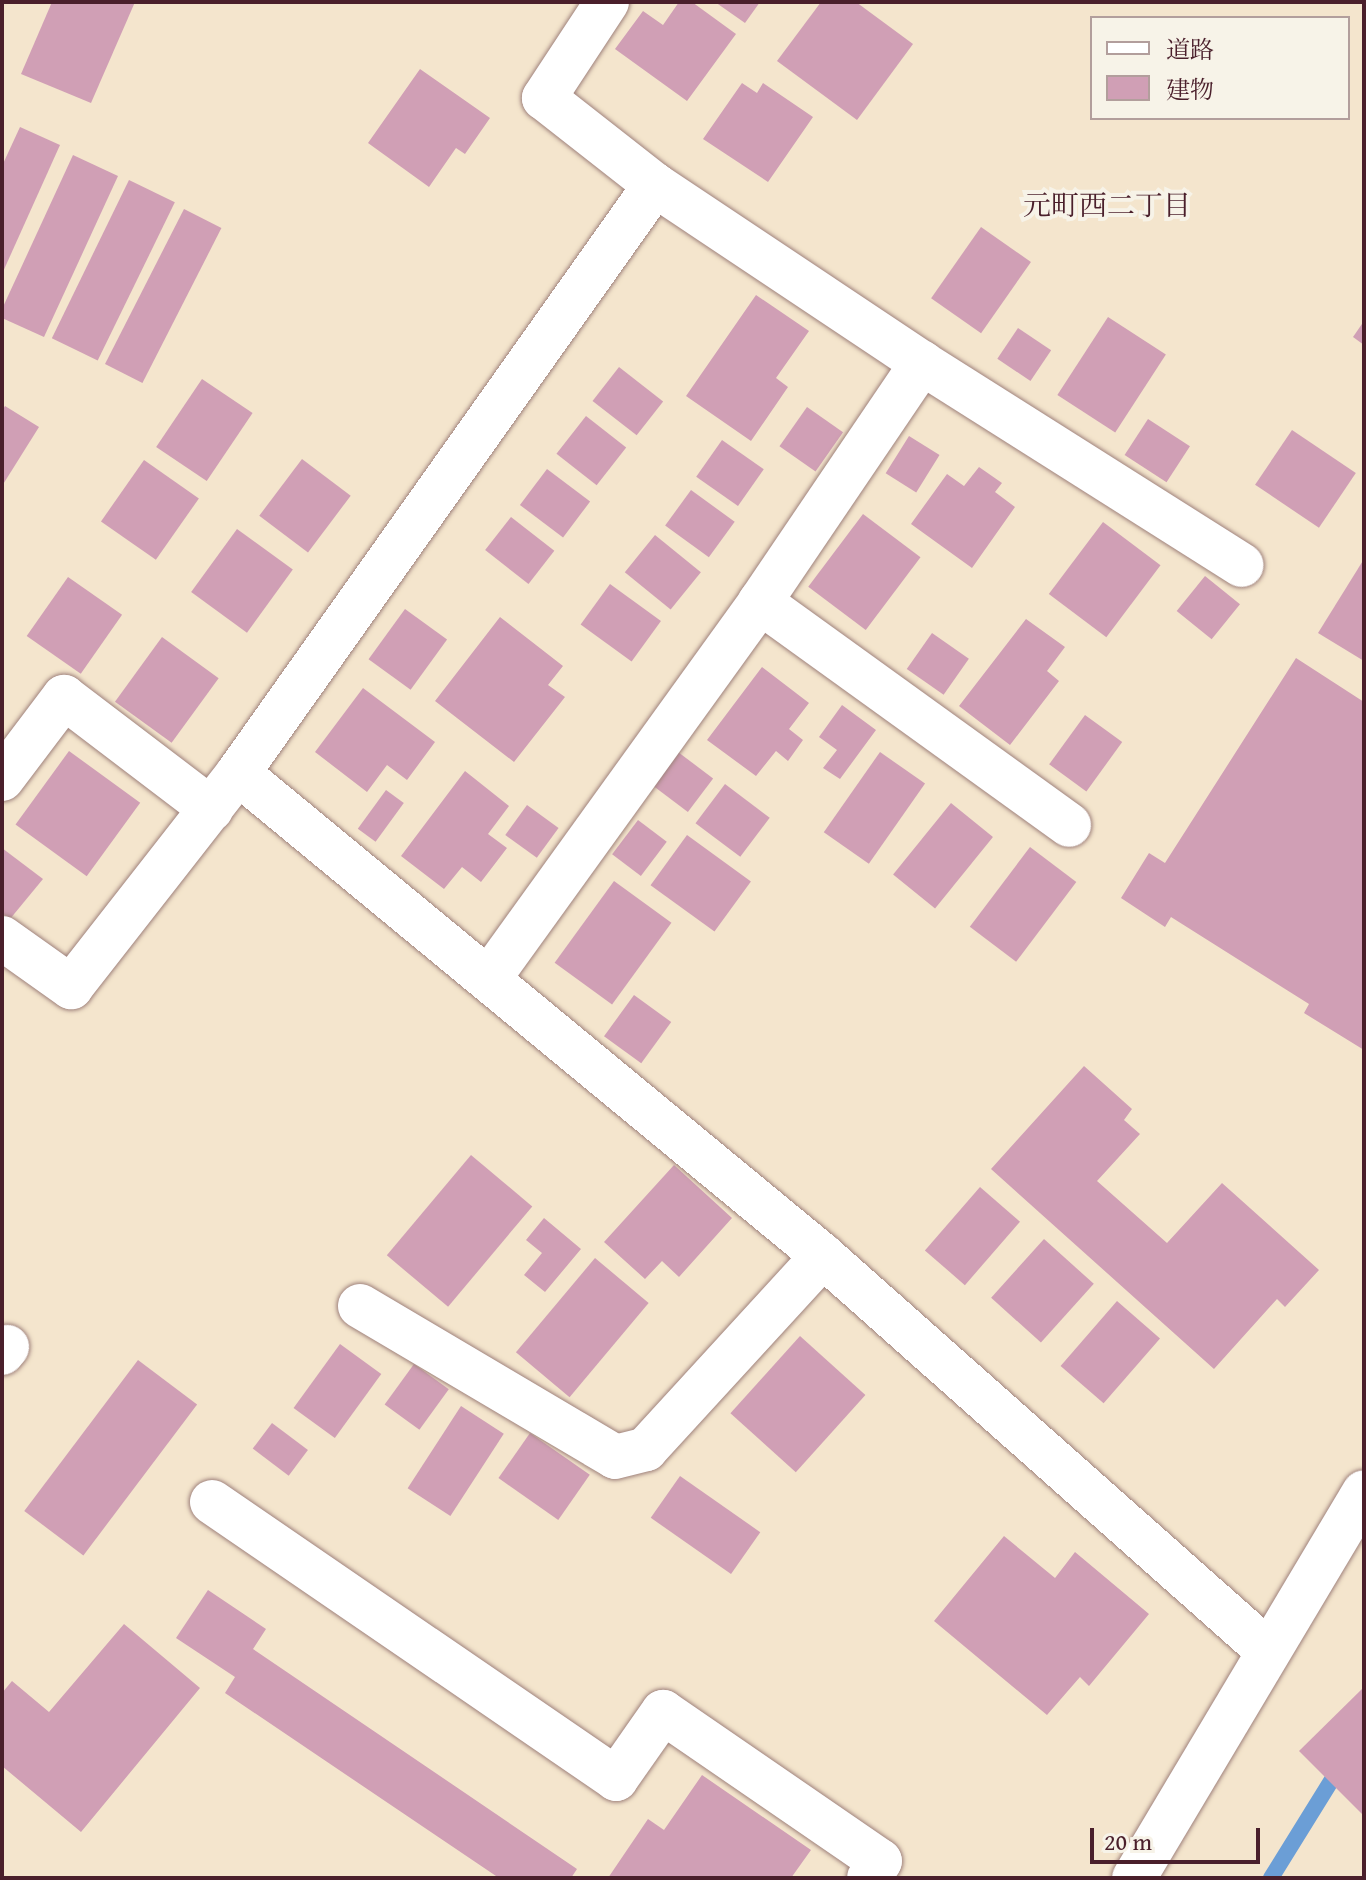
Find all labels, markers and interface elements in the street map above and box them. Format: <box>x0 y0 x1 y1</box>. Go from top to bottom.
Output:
legend <box>1090 16 1350 120</box>
text: 道路 <box>1166 32 1214 67</box>
text: 建物 <box>1166 72 1214 107</box>
district label: 元町西二丁目 <box>1023 188 1191 222</box>
scale bar <box>1094 1812 1264 1862</box>
text: 20 m <box>1104 1824 1152 1859</box>

